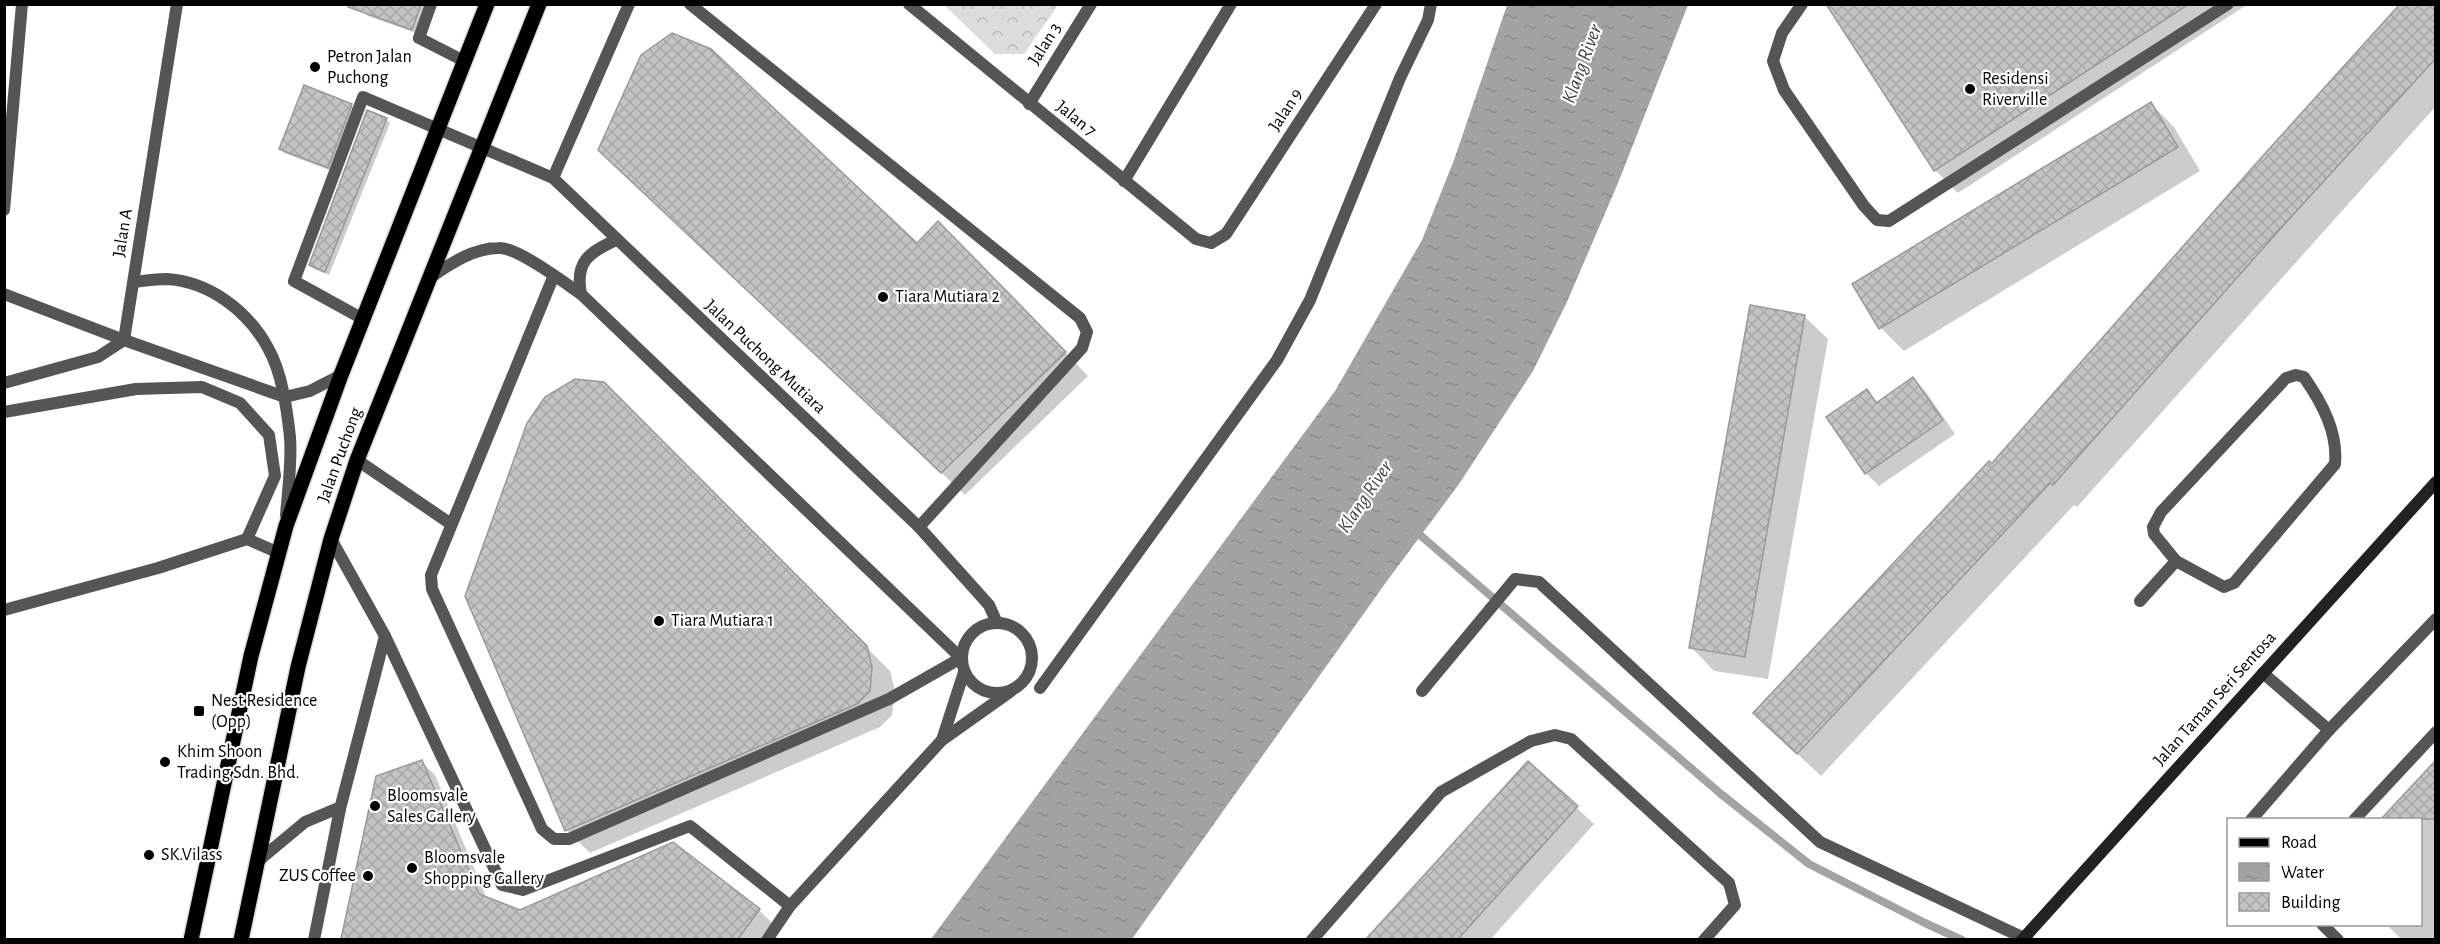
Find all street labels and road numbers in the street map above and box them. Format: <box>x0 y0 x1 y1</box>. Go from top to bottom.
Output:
street label: Jalan 3 <box>1025 20 1065 68</box>
street label: Jalan 9 <box>1266 85 1306 135</box>
street label: Jalan 7 <box>1053 98 1099 140</box>
street label: Jalan A <box>110 207 136 258</box>
street label: Jalan Puchong Mutiara <box>701 297 829 417</box>
street label: Jalan Puchong <box>315 405 366 505</box>
street label: Jalan Taman Seri Sentosa <box>2150 628 2280 770</box>

